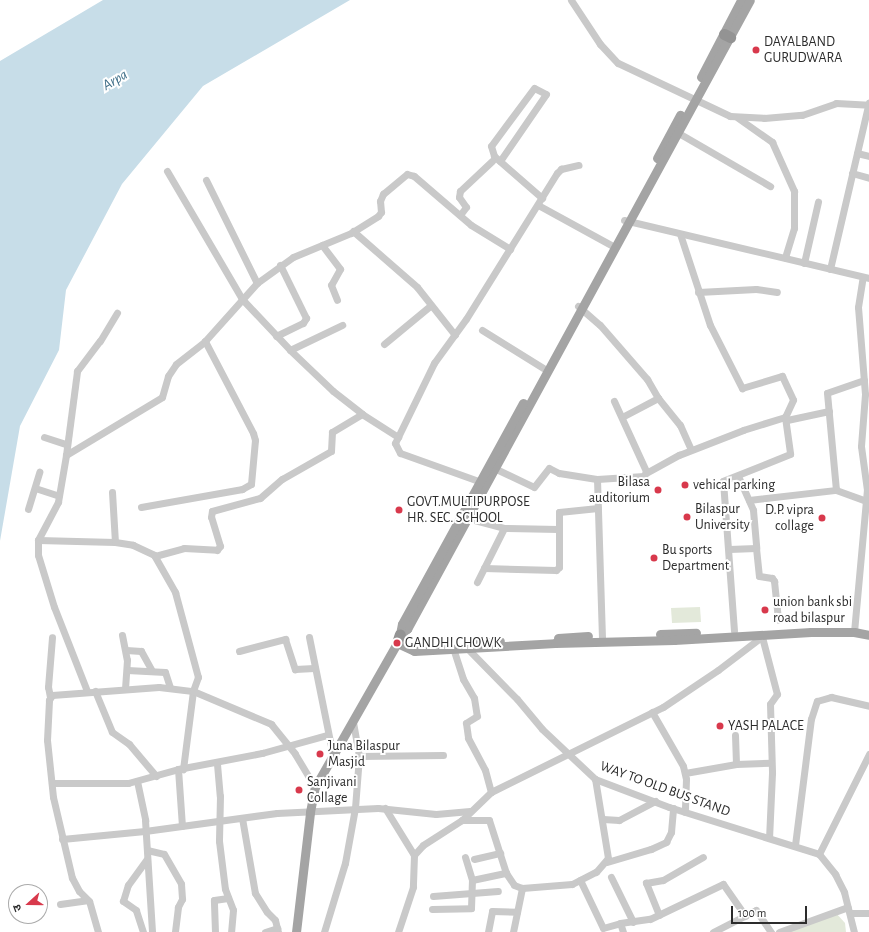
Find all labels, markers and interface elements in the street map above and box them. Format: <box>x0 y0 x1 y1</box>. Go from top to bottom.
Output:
place label: DAYALBAND GURUDWARA <box>764 34 842 66</box>
marker: DAYALBAND GURUDWARA <box>751 45 761 55</box>
water label: Arpa <box>99 66 131 94</box>
place label: Bilasa auditorium <box>589 474 650 506</box>
place label: vehical parking <box>693 477 775 493</box>
marker: vehical parking <box>680 480 690 490</box>
marker: Bilasa auditorium <box>653 485 663 495</box>
place label: GOVT.MULTIPURPOSE HR. SEC. SCHOOL <box>407 494 530 526</box>
place label: Bilaspur University <box>695 501 750 534</box>
place label: D.P. vipra collage <box>765 502 814 534</box>
marker: GOVT.MULTIPURPOSE HR. SEC. SCHOOL <box>394 505 404 515</box>
marker: Bilaspur University <box>682 512 692 522</box>
marker: D.P. vipra collage <box>817 513 827 523</box>
place label: Bu sports Department <box>662 542 729 574</box>
marker: Bu sports Department <box>649 553 659 563</box>
place label: union bank sbi road bilaspur <box>773 594 852 626</box>
marker: union bank sbi road bilaspur <box>760 605 770 615</box>
place label: GANDHI CHOWK <box>405 635 501 651</box>
marker: GANDHI CHOWK <box>392 638 402 648</box>
place label: YASH PALACE <box>728 718 804 734</box>
marker: YASH PALACE <box>715 721 725 731</box>
place label: Juna Bilaspur Masjid <box>328 738 400 770</box>
marker: Juna Bilaspur Masjid <box>315 749 325 759</box>
street label: WAY TO OLD BUS STAND <box>598 758 732 820</box>
place label: Sanjivani Collage <box>307 774 357 806</box>
marker: Sanjivani Collage <box>294 785 304 795</box>
north arrow <box>8 884 48 924</box>
scale bar <box>733 898 809 924</box>
text: उ <box>11 903 24 913</box>
text: 100 m <box>738 907 766 919</box>

